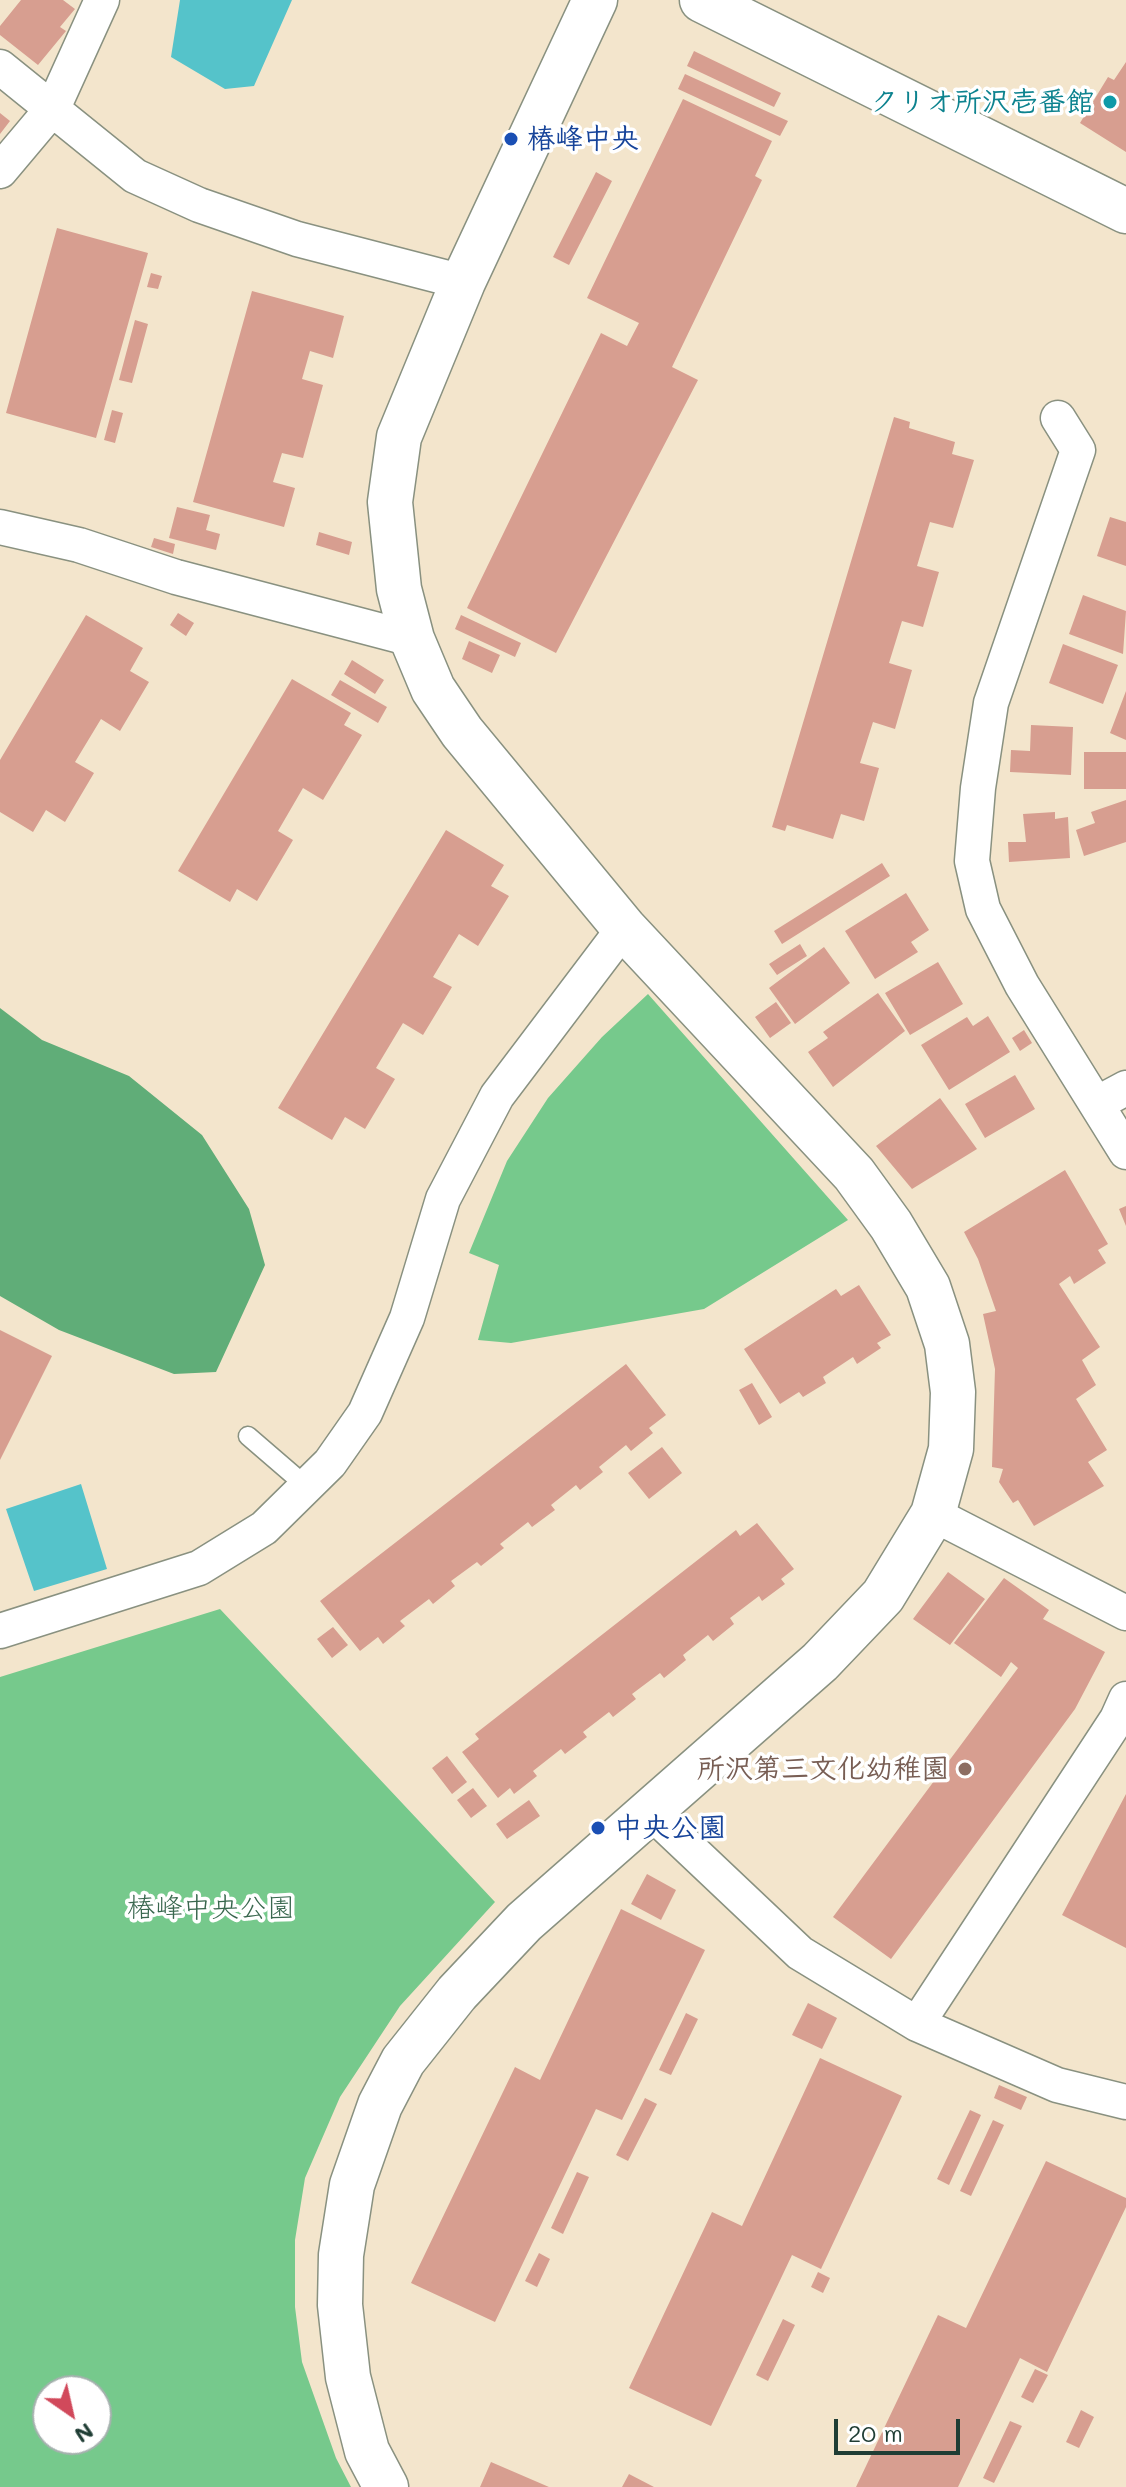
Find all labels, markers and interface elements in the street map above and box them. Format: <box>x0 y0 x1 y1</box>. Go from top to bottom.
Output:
place label: クリオ所沢壱番館 <box>870 85 1094 119</box>
marker: クリオ所沢壱番館 <box>1101 93 1119 111</box>
place label: 椿峰中央 <box>527 122 639 156</box>
marker: 椿峰中央 <box>502 130 520 148</box>
place label: 所沢第三文化幼稚園 <box>697 1752 949 1786</box>
marker: 所沢第三文化幼稚園 <box>956 1760 974 1778</box>
place label: 中央公園 <box>614 1811 726 1845</box>
marker: 中央公園 <box>589 1819 607 1837</box>
park label: 椿峰中央公園 <box>127 1891 295 1925</box>
north arrow <box>32 2375 112 2455</box>
scale bar <box>838 2403 964 2453</box>
text: N <box>70 2417 100 2450</box>
text: 20 m <box>848 2417 903 2448</box>

